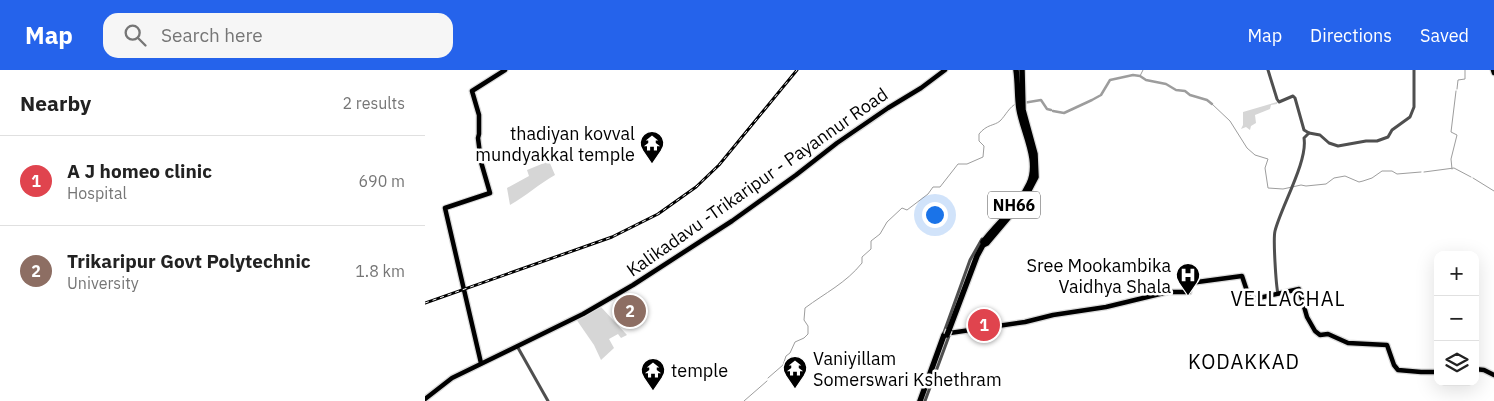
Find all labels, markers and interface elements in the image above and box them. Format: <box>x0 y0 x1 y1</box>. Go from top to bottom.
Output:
search box <box>103 13 453 58</box>
text: Map <box>25 19 73 51</box>
icon: search <box>121 21 149 49</box>
text: Search here <box>161 23 263 47</box>
text: Map <box>1247 24 1282 47</box>
text: Directions <box>1310 24 1392 47</box>
text: Saved <box>1420 24 1469 47</box>
street label: Kalikadavu -Trikaripur - Payannur Road <box>622 83 892 281</box>
text: Nearby <box>20 89 91 117</box>
text: 2 results <box>342 93 405 113</box>
place label: thadiyan kovval mundyakkal temple <box>475 122 635 166</box>
temple icon: thadiyan kovval mundyakkal temple <box>639 130 665 164</box>
text: A J homeo clinic <box>67 159 212 183</box>
text: 1 <box>31 171 41 191</box>
text: 690 m <box>358 171 405 191</box>
text: Hospital <box>67 183 127 203</box>
road number: NH66 <box>988 192 1040 218</box>
your location <box>922 202 948 228</box>
text: Trikaripur Govt Polytechnic <box>67 249 311 273</box>
map controls <box>1434 251 1479 386</box>
button: + <box>1434 251 1479 296</box>
place label: Sree Mookambika Vaidhya Shala <box>1027 254 1171 298</box>
text: 2 <box>31 261 41 281</box>
text: 1.8 km <box>355 261 405 281</box>
hospital icon: Sree Mookambika Vaidhya Shala <box>1175 262 1201 296</box>
text: University <box>67 273 139 293</box>
district label: VELLACHAL <box>1230 285 1346 312</box>
pin: 2 <box>614 292 646 330</box>
button: − <box>1434 296 1479 341</box>
pin: 1 <box>968 306 1000 344</box>
button: layers <box>1434 341 1479 386</box>
place label: Vaniyillam Somerswari Kshethram <box>813 347 1002 391</box>
district label: KODAKKAD <box>1188 348 1300 375</box>
temple icon: Vaniyillam Somerswari Kshethram <box>782 355 808 389</box>
temple icon: temple <box>640 357 666 391</box>
place label: temple <box>671 359 728 382</box>

